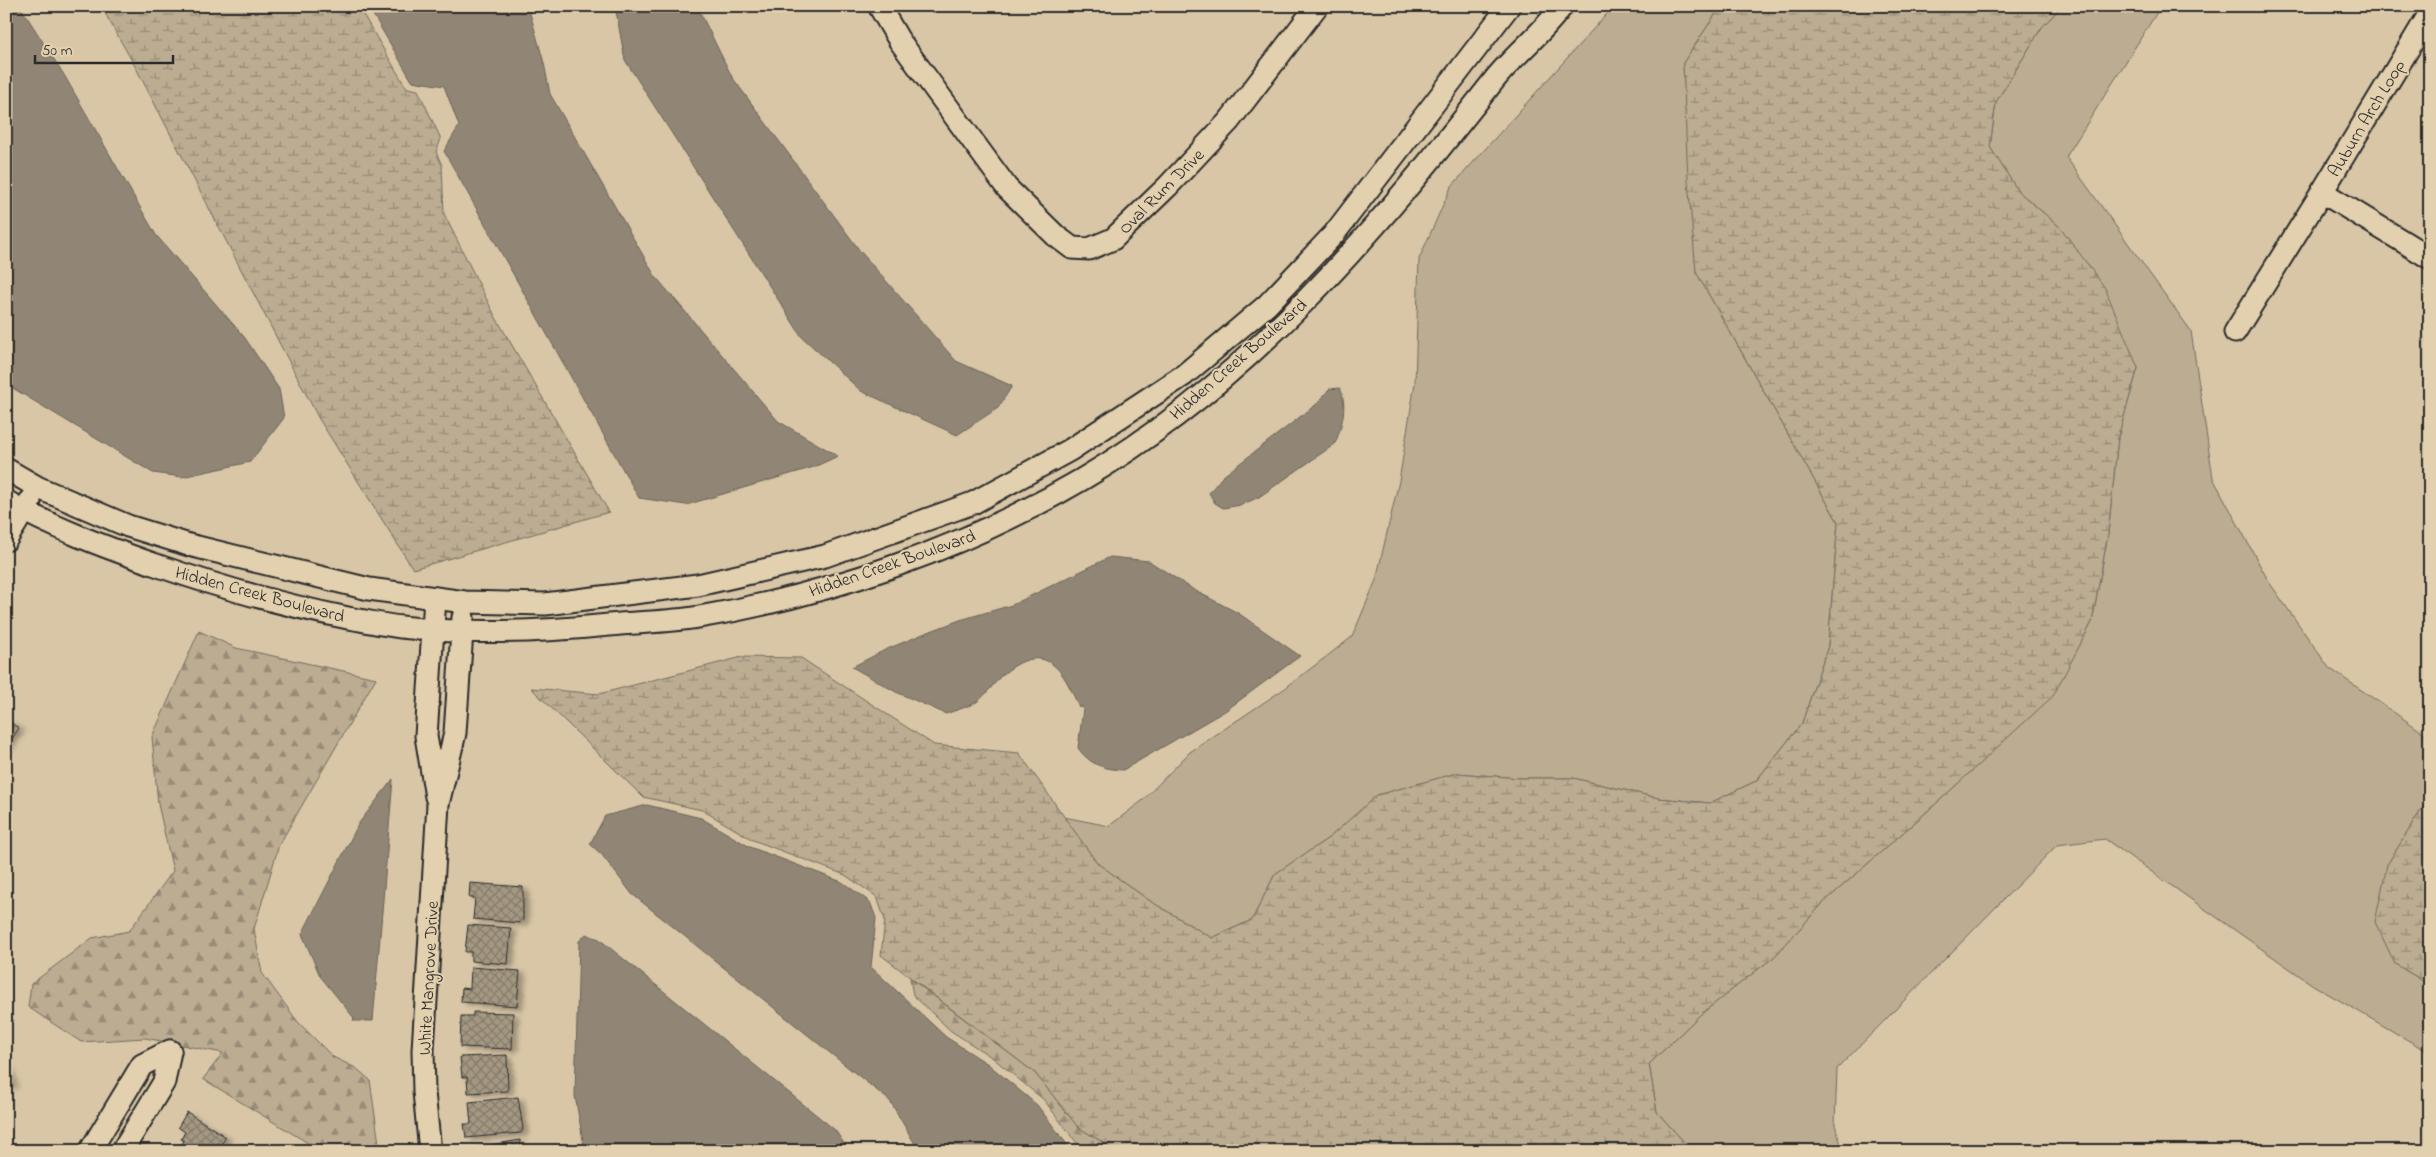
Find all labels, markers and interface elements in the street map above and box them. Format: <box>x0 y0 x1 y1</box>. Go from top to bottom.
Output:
scale bar <box>35 32 172 64</box>
text: 50 m <box>42 40 73 62</box>
street label: Auburn Arch Loop <box>2322 55 2413 183</box>
street label: Oval Rum Drive <box>1114 143 1212 241</box>
street label: Hidden Creek Boulevard <box>1165 293 1314 428</box>
street label: Hidden Creek Boulevard <box>806 524 979 606</box>
street label: Hidden Creek Boulevard <box>172 561 347 631</box>
street label: White Mangrove Drive <box>413 899 448 1056</box>

